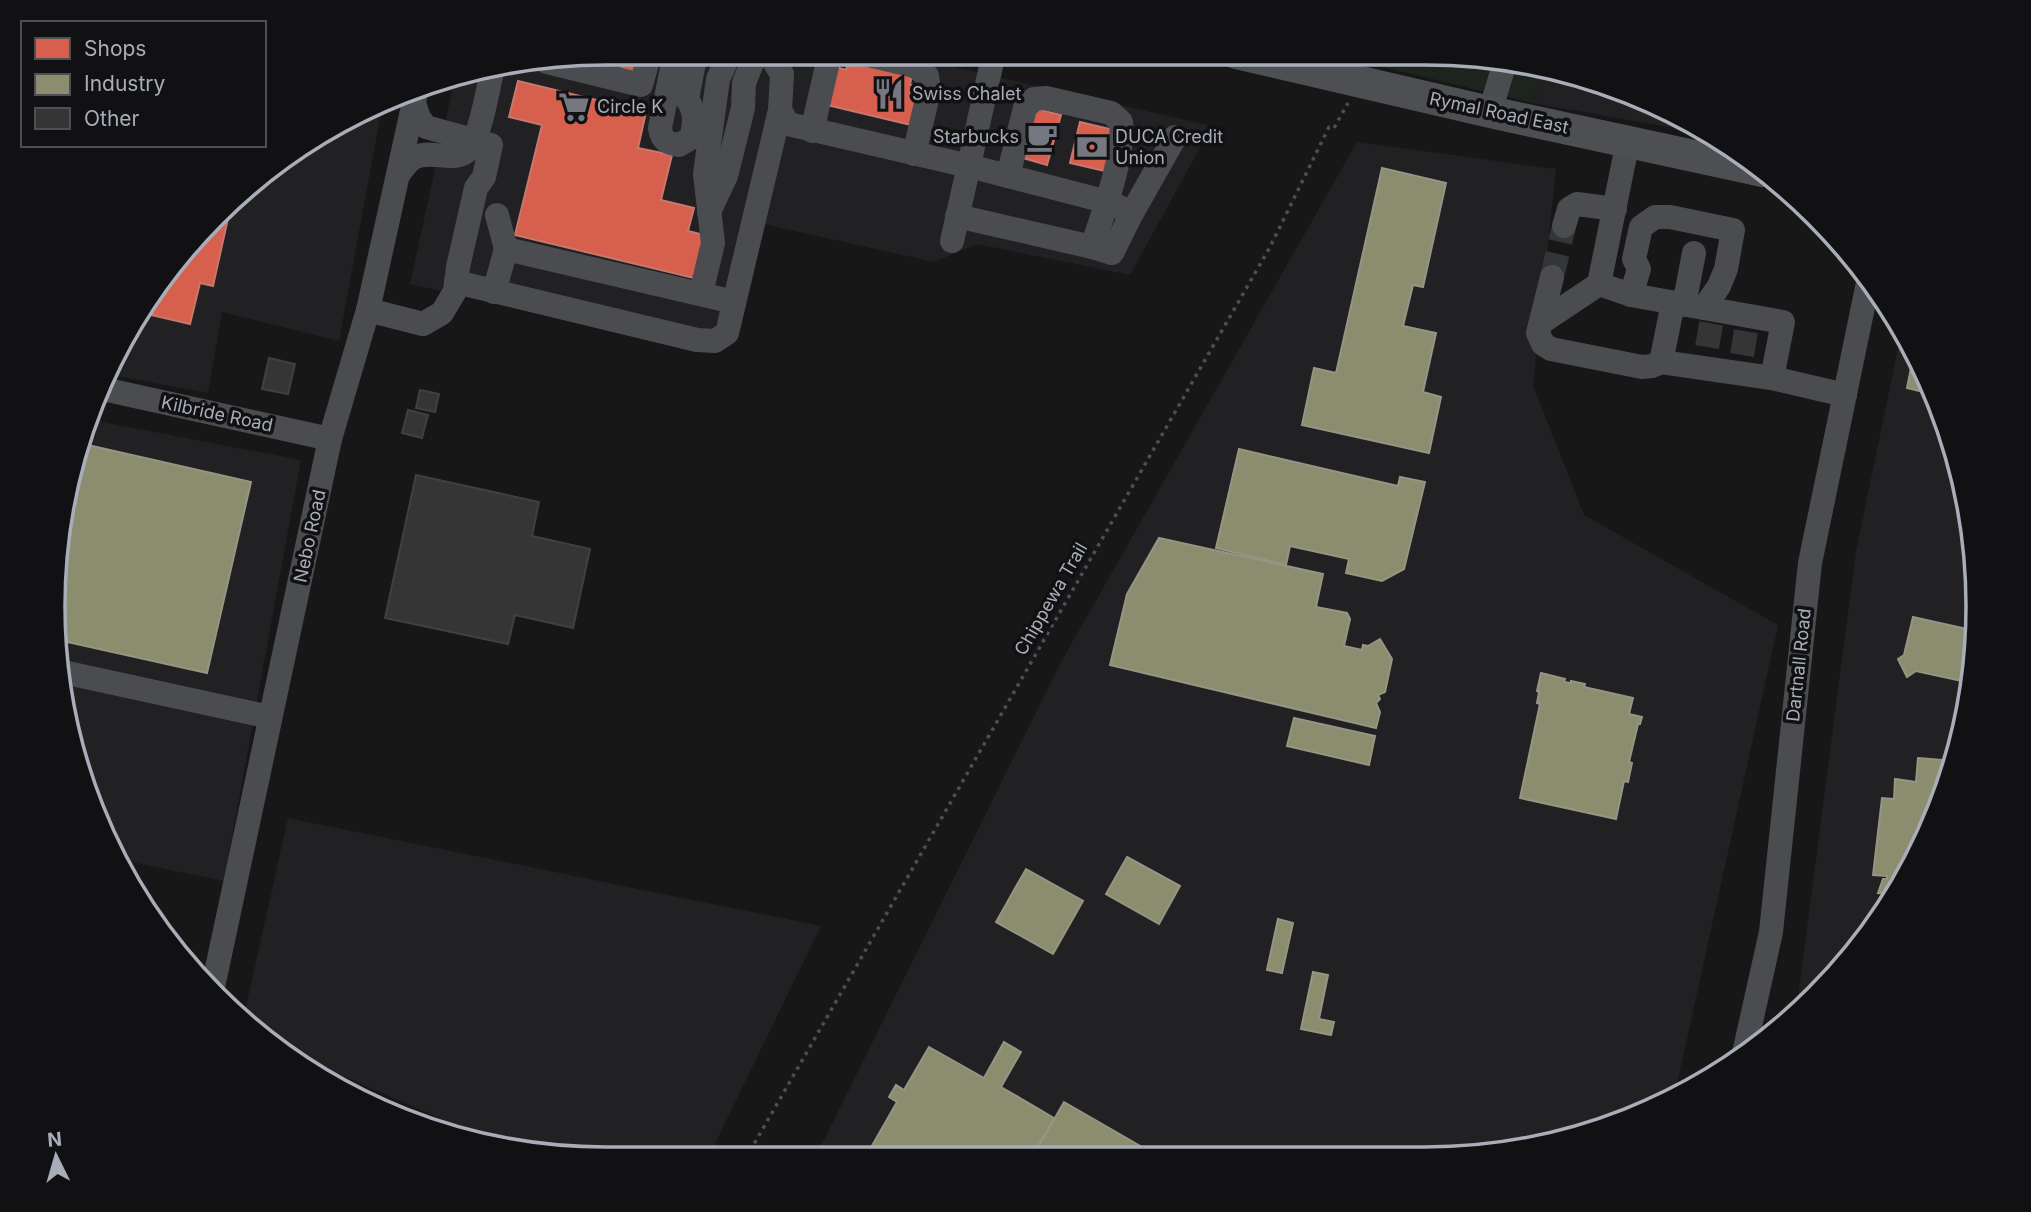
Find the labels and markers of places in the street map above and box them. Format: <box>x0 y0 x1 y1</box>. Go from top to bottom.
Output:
restaurant icon: Swiss Chalet <box>872 77 906 111</box>
place label: Swiss Chalet <box>912 83 1021 104</box>
supermarket icon: Circle K <box>557 90 591 124</box>
place label: Circle K <box>597 96 663 117</box>
cafe icon: Starbucks <box>1025 120 1059 154</box>
place label: Starbucks <box>933 126 1019 147</box>
place label: DUCA Credit Union <box>1115 126 1223 168</box>
bank icon: DUCA Credit Union <box>1075 130 1109 164</box>

